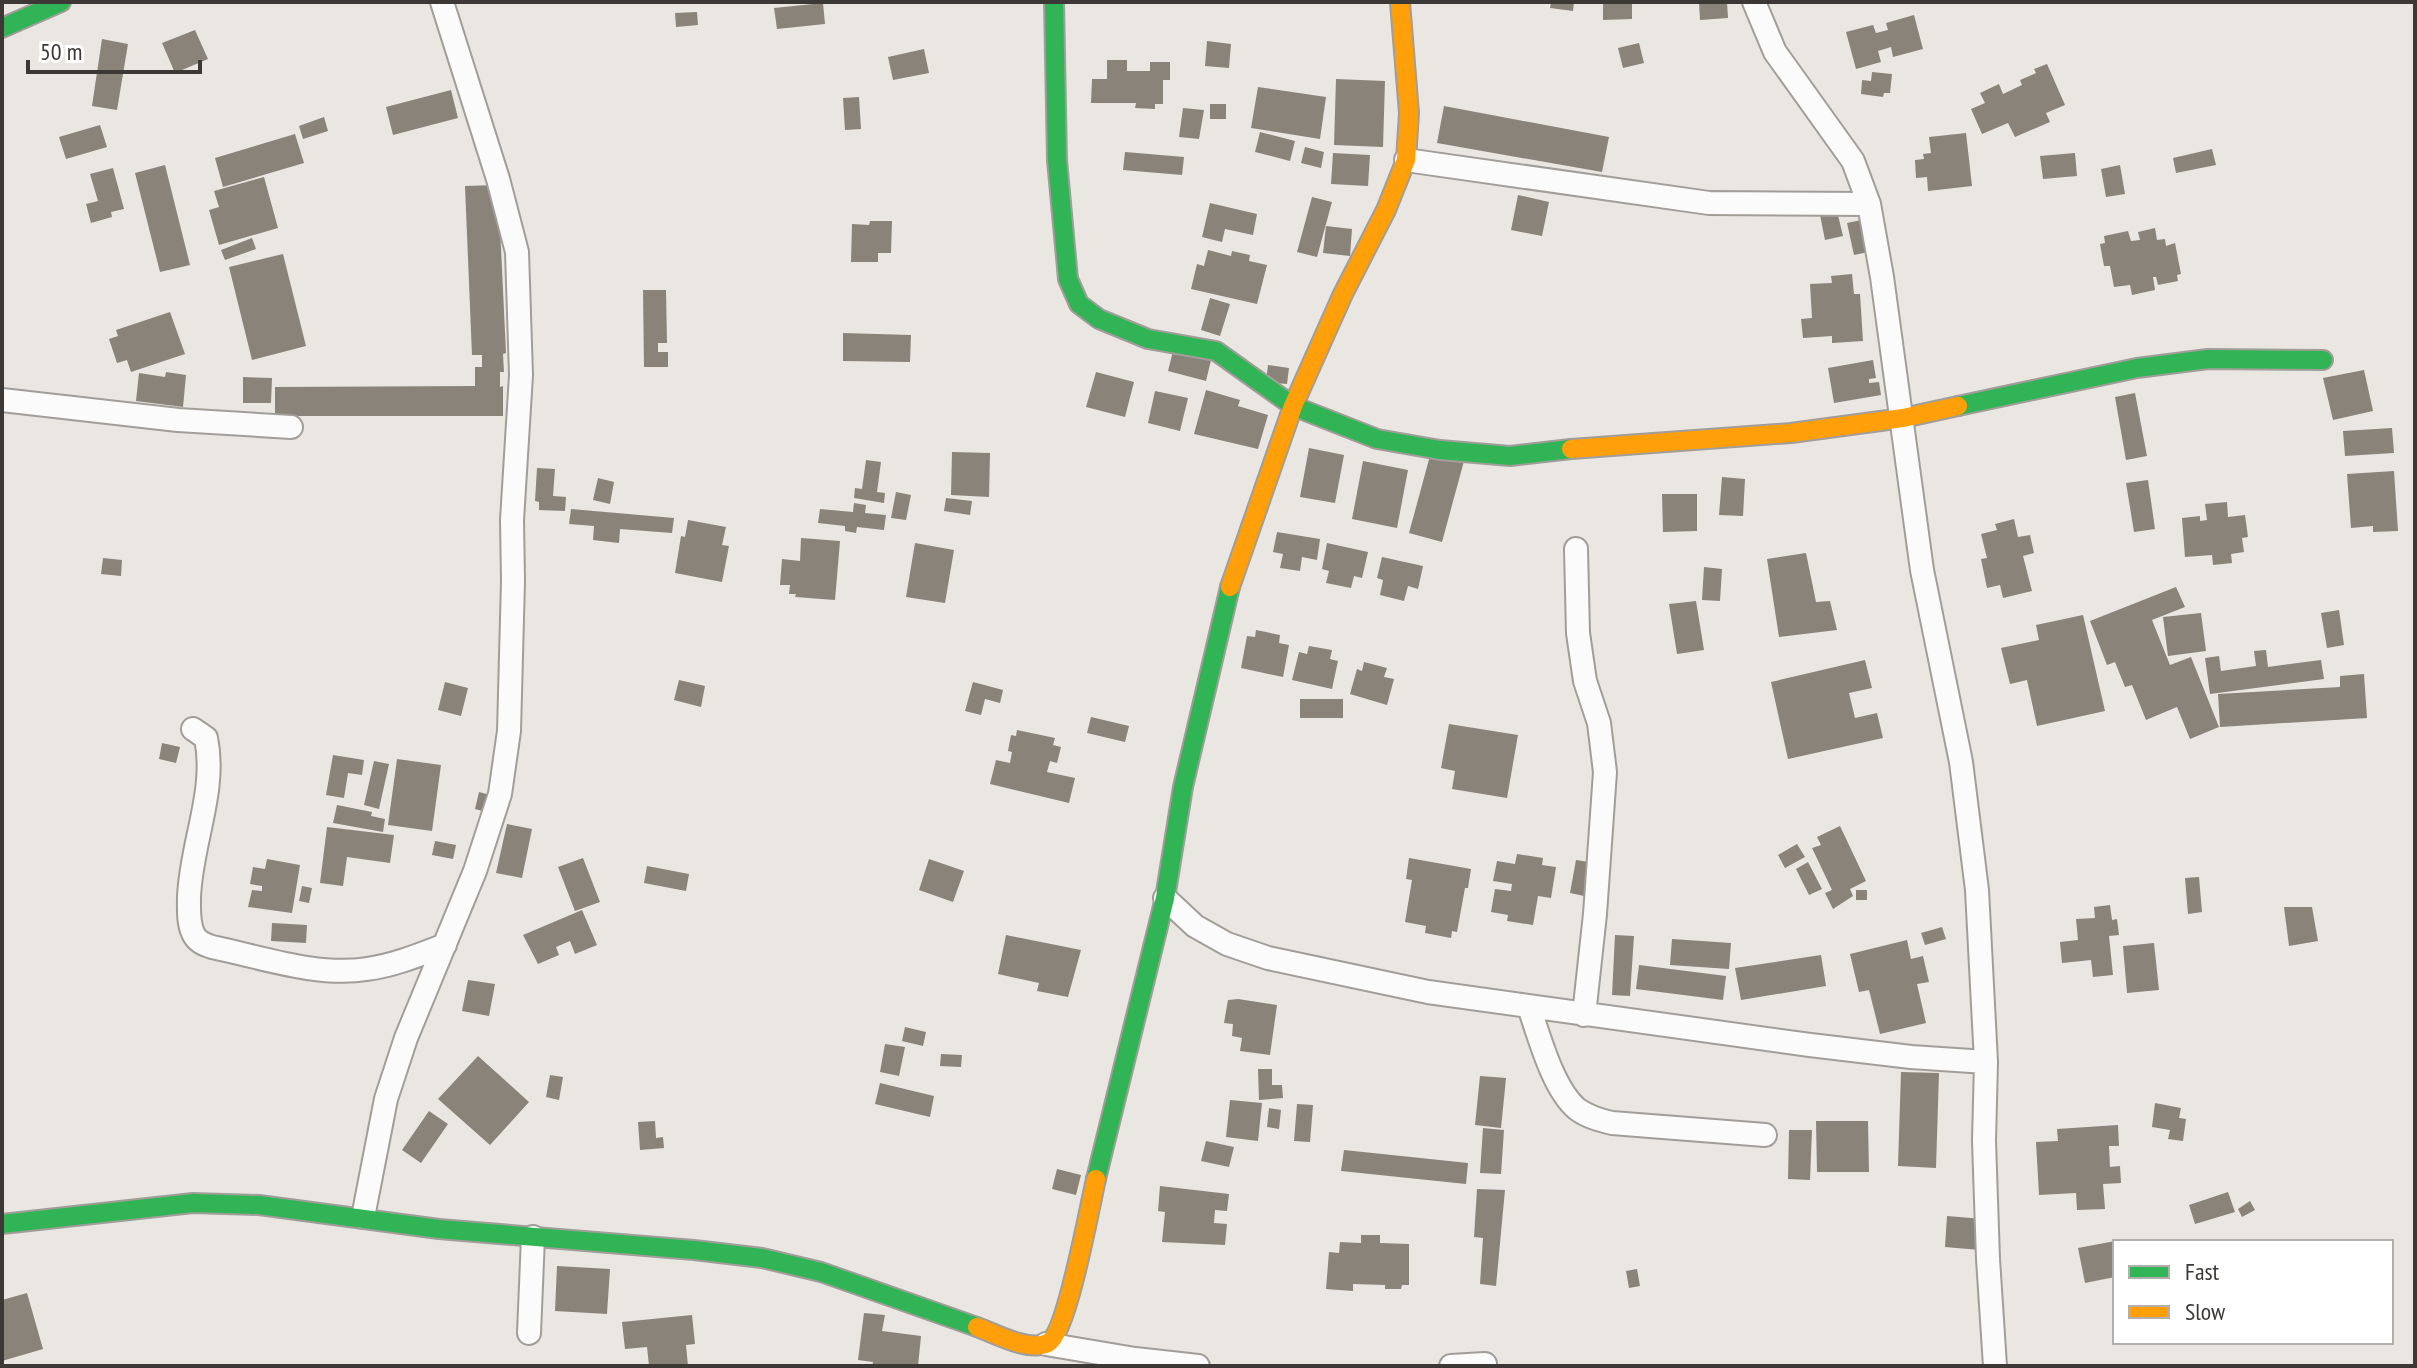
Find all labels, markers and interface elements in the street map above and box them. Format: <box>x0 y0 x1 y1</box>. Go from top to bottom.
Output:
scale bar <box>28 24 200 74</box>
text: 50 m <box>40 36 82 67</box>
legend <box>2113 1240 2393 1344</box>
text: Fast <box>2185 1256 2220 1287</box>
text: Slow <box>2185 1296 2226 1327</box>

